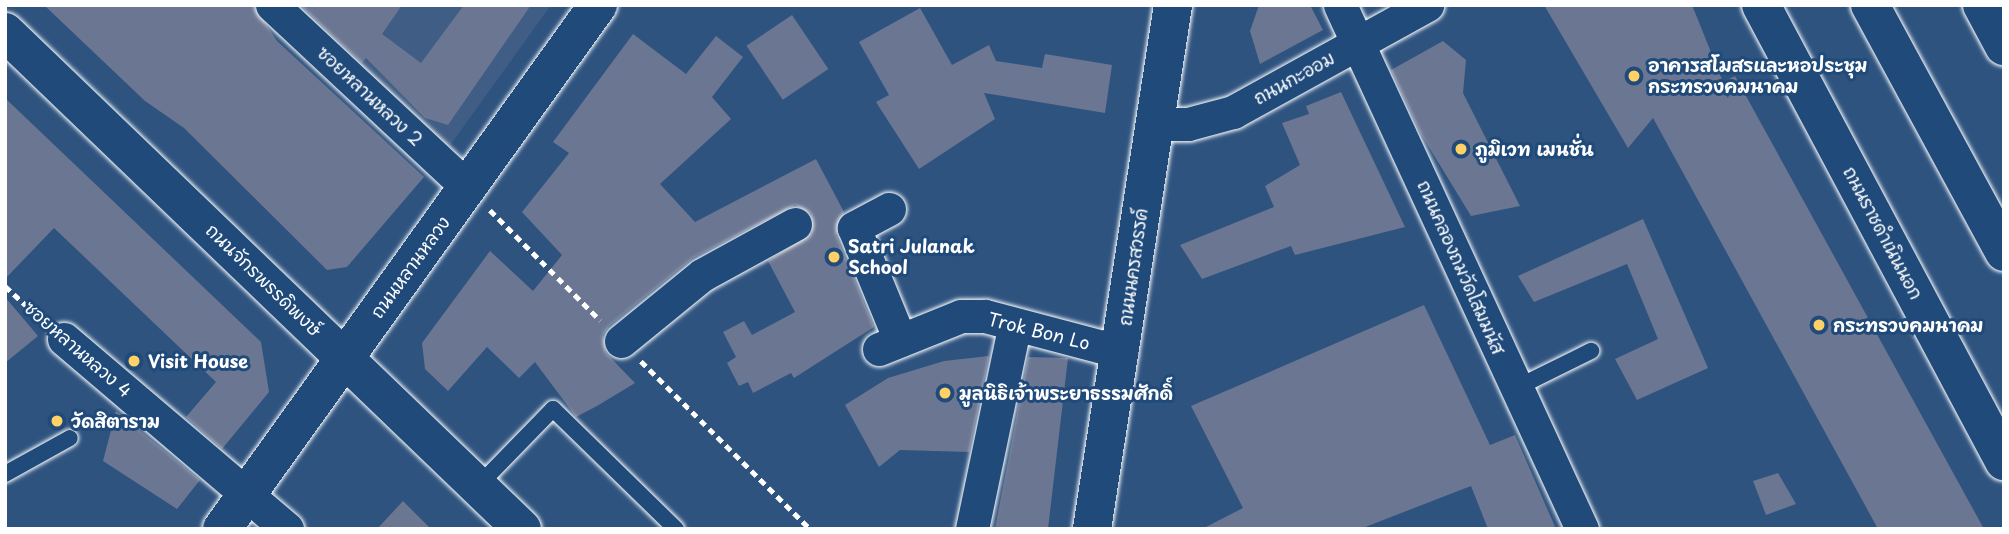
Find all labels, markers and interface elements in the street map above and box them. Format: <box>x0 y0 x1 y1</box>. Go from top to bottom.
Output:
street label: ซอยหลานหลวง 2 <box>313 42 427 150</box>
street label: ถนนกะออม <box>1250 47 1338 109</box>
place label: อาคารสโมสรและหอประชุม กระทรวงคมนาคม <box>1648 55 1867 98</box>
marker: อาคารสโมสรและหอประชุม กระทรวงคมนาคม <box>1626 68 1642 84</box>
place label: ภูมิเวท เมนชั่น <box>1475 138 1594 160</box>
marker: ภูมิเวท เมนชั่น <box>1453 141 1469 157</box>
street label: ถนนราชดำเนินนอก <box>1839 163 1927 303</box>
street label: ถนนคลองถมวัดโสมมนัส <box>1413 177 1509 357</box>
street label: ถนนนครสวรรค์ <box>1114 207 1152 327</box>
street label: ถนนหลานหลวง <box>366 212 454 322</box>
street label: ถนนจักรพรรดิพงษ์ <box>202 219 326 341</box>
place label: Satri Julanak School <box>848 236 975 278</box>
marker: Satri Julanak School <box>826 249 842 265</box>
street label: ซอยหลานหลวง 4 <box>20 296 136 402</box>
street label: Trok Bon Lo <box>985 308 1093 354</box>
place label: กระทรวงคมนาคม <box>1833 314 1983 336</box>
marker: กระทรวงคมนาคม <box>1811 317 1827 333</box>
place label: Visit House <box>148 350 249 372</box>
marker: Visit House <box>126 353 142 369</box>
place label: มูลนิธิเจ้าพระยาธรรมศักดิ์ <box>959 382 1173 404</box>
marker: มูลนิธิเจ้าพระยาธรรมศักดิ์ <box>937 385 953 401</box>
place label: วัดสิตาราม <box>71 410 160 432</box>
marker: วัดสิตาราม <box>49 413 65 429</box>

